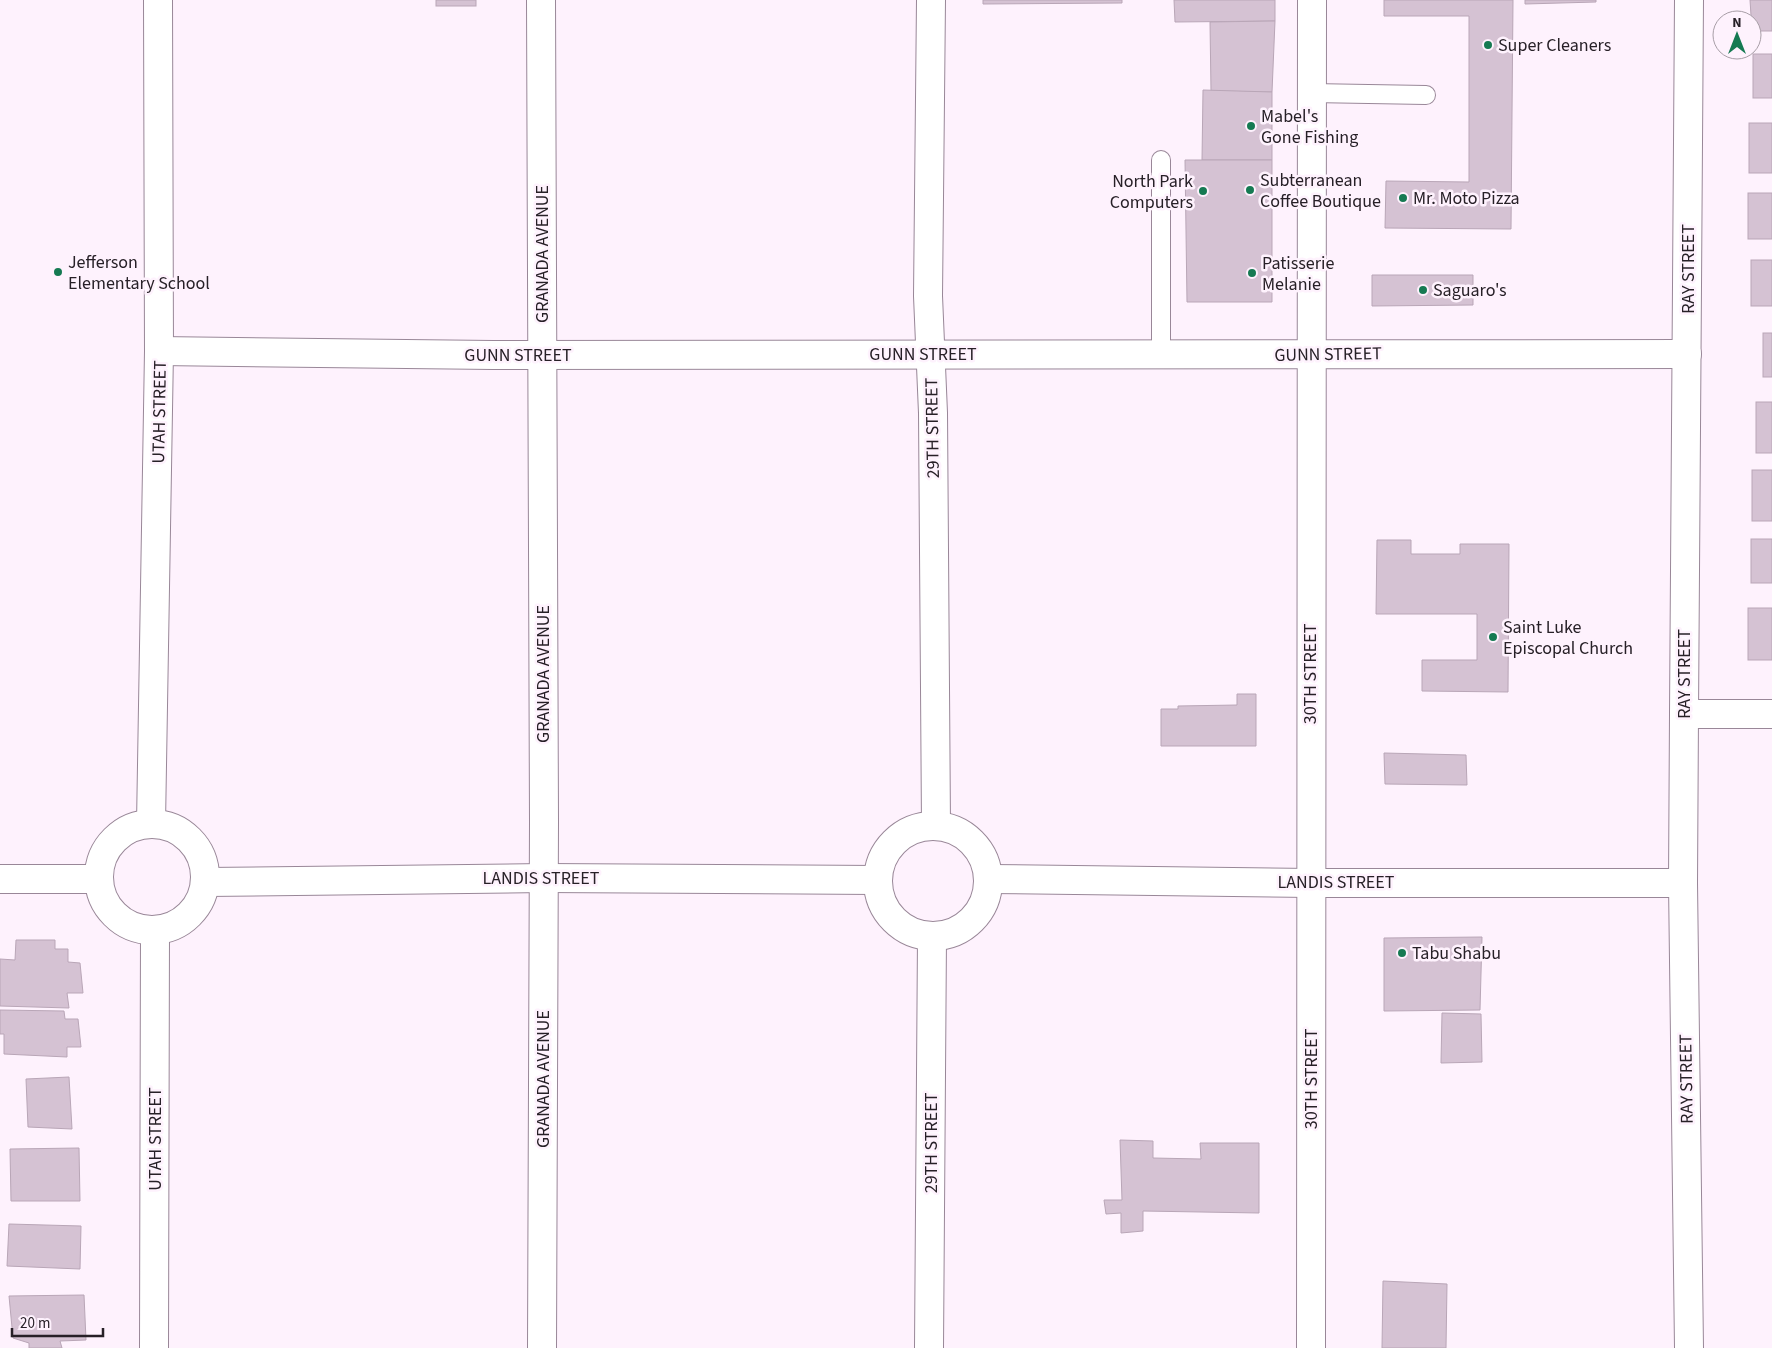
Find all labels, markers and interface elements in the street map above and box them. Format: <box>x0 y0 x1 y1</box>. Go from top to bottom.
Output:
north arrow <box>1712 10 1762 60</box>
text: N <box>1732 13 1742 33</box>
place label: Super Cleaners <box>1498 33 1611 58</box>
marker: Super Cleaners <box>1482 39 1494 51</box>
place label: Mabel's Gone Fishing <box>1261 104 1358 150</box>
marker: Mabel's Gone Fishing <box>1245 120 1257 132</box>
place label: Subterranean Coffee Boutique <box>1260 168 1381 214</box>
place label: North Park Computers <box>1110 169 1193 215</box>
marker: Subterranean Coffee Boutique <box>1244 184 1256 196</box>
street label: GRANADA AVENUE <box>530 185 555 323</box>
marker: North Park Computers <box>1197 185 1209 197</box>
place label: Mr. Moto Pizza <box>1413 186 1520 211</box>
marker: Mr. Moto Pizza <box>1397 192 1409 204</box>
street label: RAY STREET <box>1676 224 1701 314</box>
place label: Jefferson Elementary School <box>68 250 210 296</box>
place label: Patisserie Melanie <box>1262 251 1334 297</box>
marker: Jefferson Elementary School <box>52 266 64 278</box>
marker: Patisserie Melanie <box>1246 267 1258 279</box>
place label: Saguaro's <box>1433 278 1507 303</box>
marker: Saguaro's <box>1417 284 1429 296</box>
street label: GUNN STREET <box>1274 341 1382 368</box>
street label: GUNN STREET <box>869 342 977 367</box>
street label: GUNN STREET <box>464 343 572 368</box>
street label: UTAH STREET <box>146 360 173 464</box>
street label: 29TH STREET <box>919 377 946 479</box>
street label: GRANADA AVENUE <box>531 605 556 743</box>
place label: Saint Luke Episcopal Church <box>1503 615 1633 661</box>
street label: 30TH STREET <box>1298 623 1323 724</box>
street label: RAY STREET <box>1672 629 1697 719</box>
marker: Saint Luke Episcopal Church <box>1487 631 1499 643</box>
street label: LANDIS STREET <box>483 866 600 891</box>
street label: LANDIS STREET <box>1278 870 1395 895</box>
place label: Tabu Shabu <box>1412 941 1501 966</box>
marker: Tabu Shabu <box>1396 947 1408 959</box>
street label: GRANADA AVENUE <box>531 1010 556 1148</box>
street label: 30TH STREET <box>1299 1028 1324 1129</box>
street label: RAY STREET <box>1673 1034 1700 1124</box>
street label: UTAH STREET <box>143 1087 168 1191</box>
street label: 29TH STREET <box>919 1092 944 1193</box>
scale bar <box>12 1306 104 1338</box>
text: 20 m <box>20 1313 50 1334</box>

